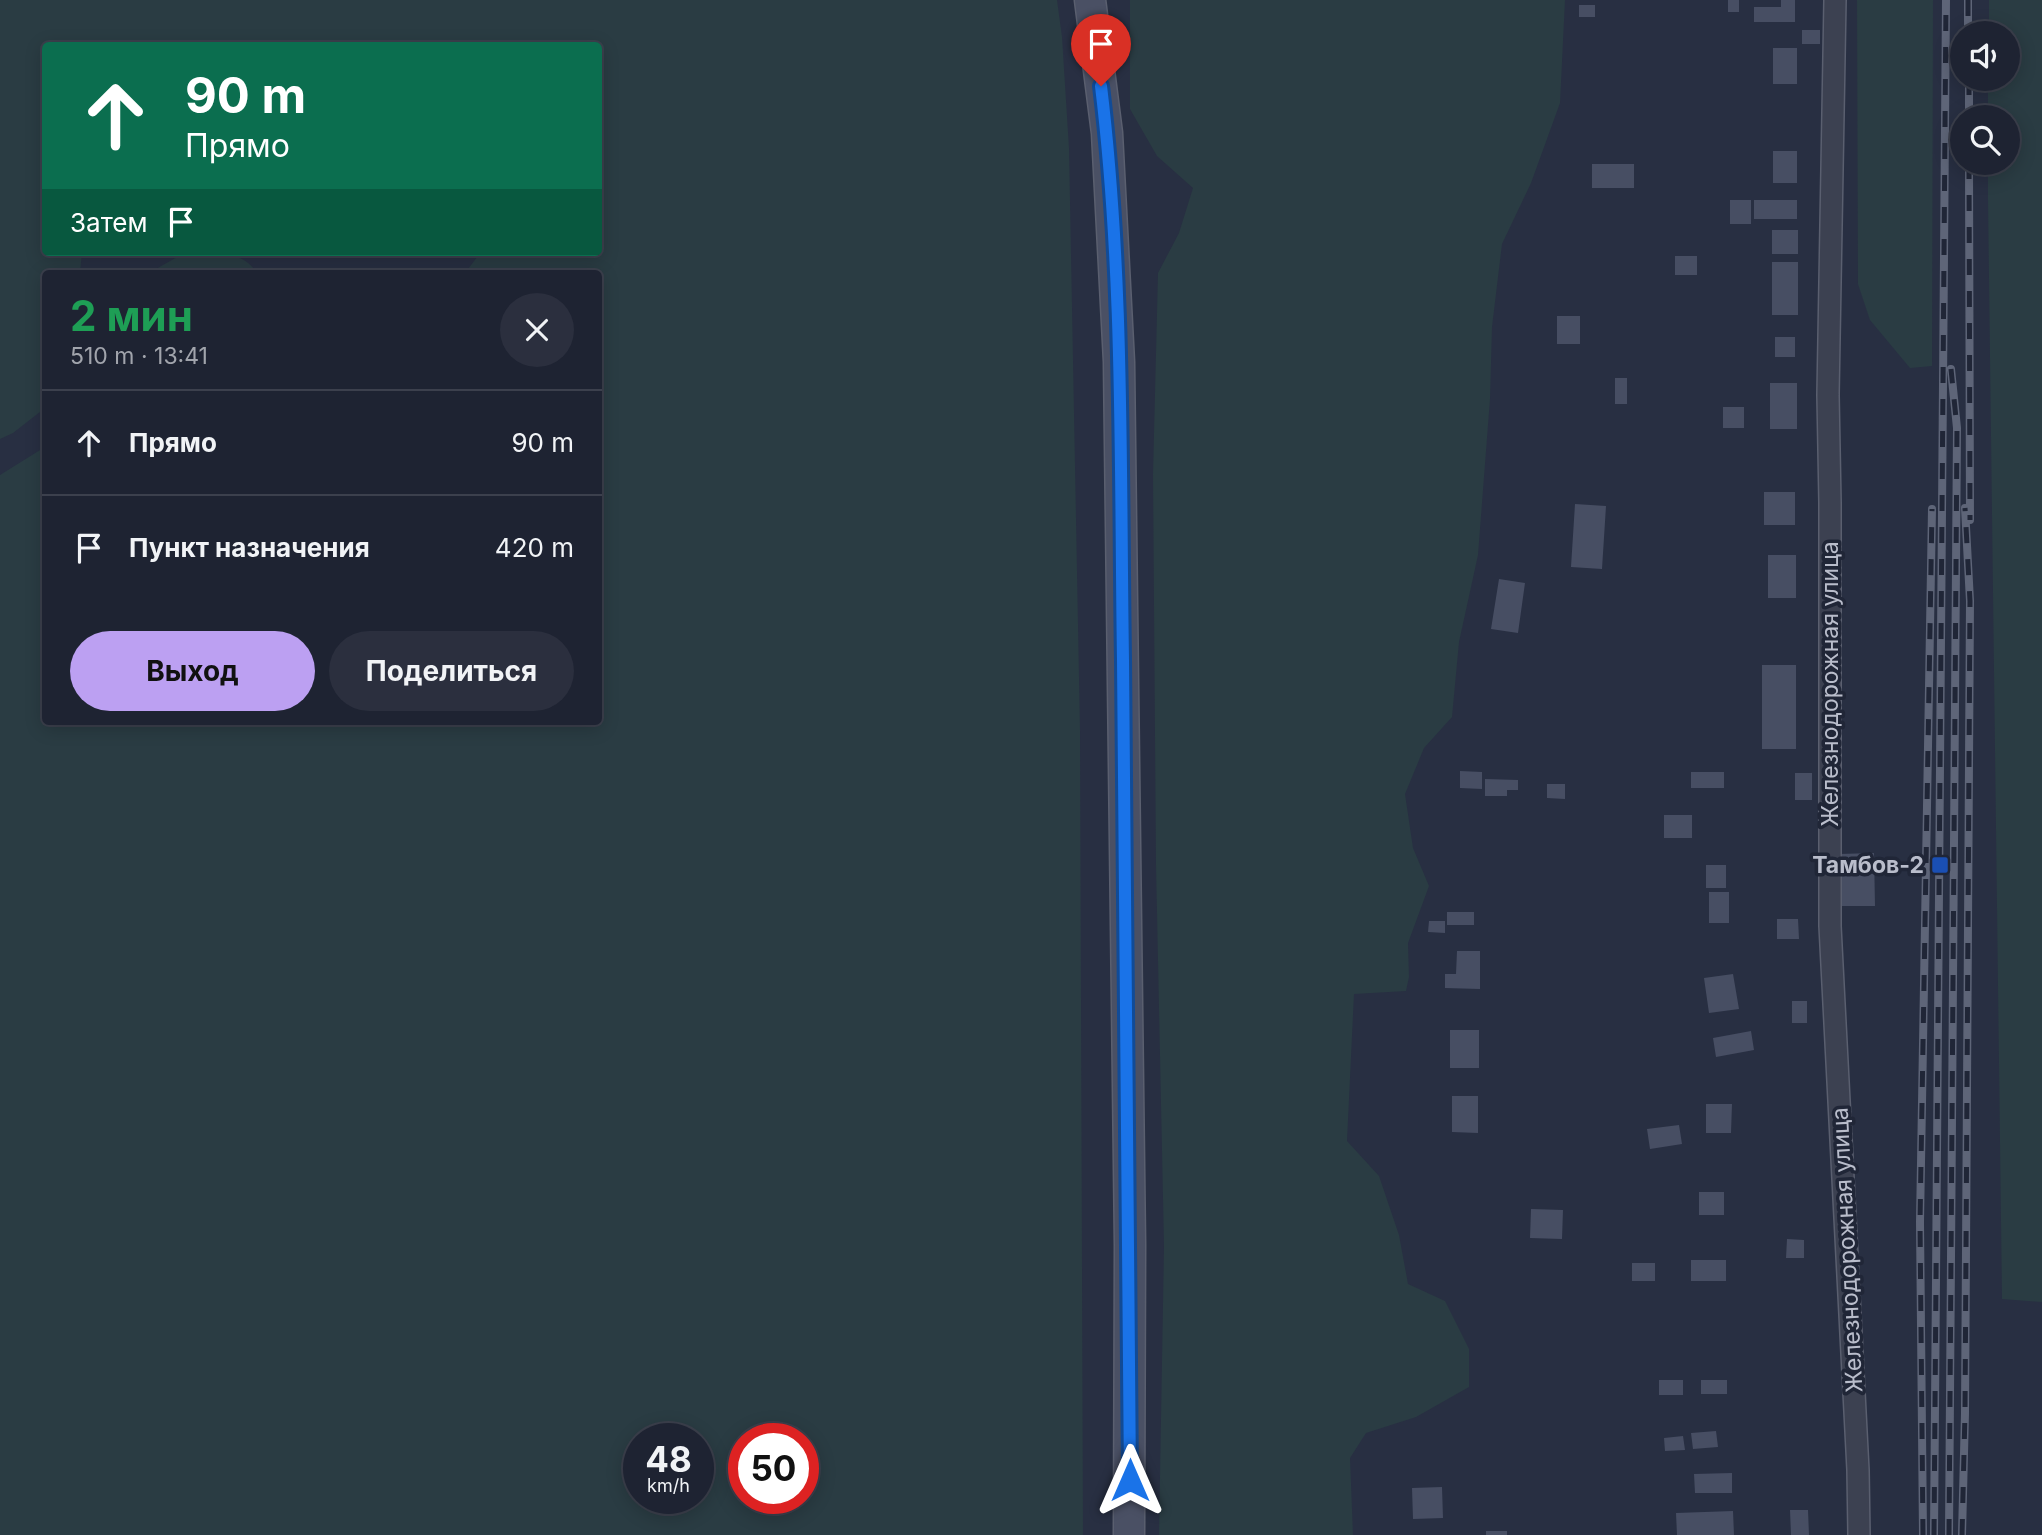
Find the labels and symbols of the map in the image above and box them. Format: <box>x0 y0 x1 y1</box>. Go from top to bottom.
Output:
pin <box>1071 14 1131 86</box>
street label: Железнодорожная улица <box>1816 541 1844 827</box>
place label: Тамбов-2 <box>1812 851 1924 879</box>
marker: Тамбов-2 <box>1930 855 1950 875</box>
street label: Железнодорожная улица <box>1826 1107 1868 1393</box>
speed limit sign: 50 <box>728 1423 819 1514</box>
position arrow <box>1093 1443 1167 1517</box>

